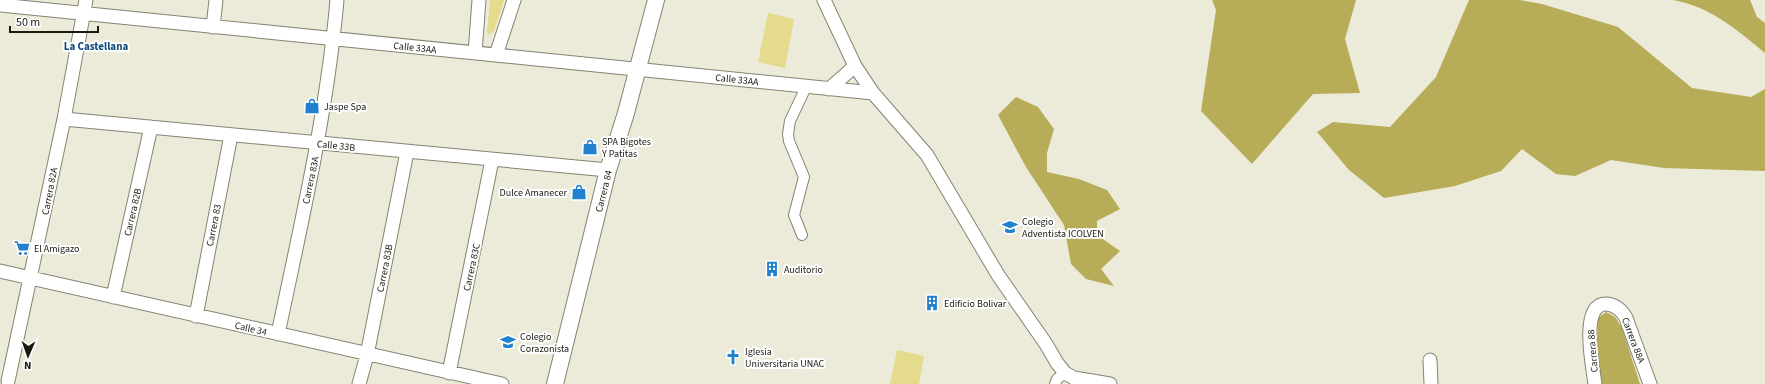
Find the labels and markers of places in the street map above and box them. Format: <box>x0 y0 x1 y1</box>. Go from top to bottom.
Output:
shop icon: Jaspe Spa <box>303 97 321 115</box>
place label: Jaspe Spa <box>324 100 366 114</box>
place label: SPA Bigotes Y Patitas <box>601 135 651 161</box>
shop icon: SPA Bigotes Y Patitas <box>581 138 599 156</box>
shop icon: Dulce Amanecer <box>570 183 588 201</box>
place label: Dulce Amanecer <box>500 186 568 200</box>
place label: Colegio Adventista ICOLVEN <box>1022 215 1104 241</box>
school or university icon: Colegio Adventista ICOLVEN <box>1001 218 1019 236</box>
supermarket icon: El Amigazo <box>13 239 31 257</box>
place label: El Amigazo <box>34 242 80 256</box>
building icon: Auditorio <box>763 260 781 278</box>
place label: Auditorio <box>784 263 823 277</box>
building icon: Edificio Bolivar <box>923 294 941 312</box>
place label: Edificio Bolivar <box>944 297 1007 311</box>
place label: Colegio Corazonista <box>520 330 569 356</box>
school or university icon: Colegio Corazonista <box>499 333 517 351</box>
place label: Iglesia Universitaria UNAC <box>745 345 824 371</box>
church icon: Iglesia Universitaria UNAC <box>724 348 742 366</box>

